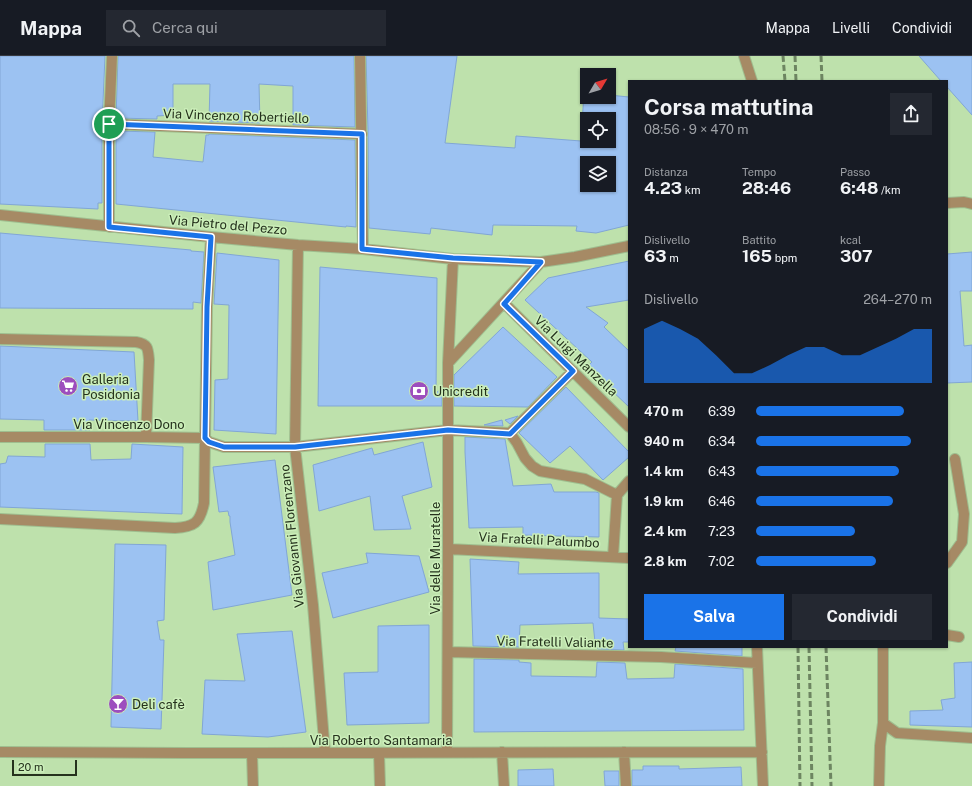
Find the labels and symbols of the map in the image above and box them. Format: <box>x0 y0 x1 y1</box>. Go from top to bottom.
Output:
north arrow <box>580 68 616 104</box>
street label: Via Vincenzo Robertiello <box>163 106 309 126</box>
pin <box>92 107 126 141</box>
street label: Via Pietro del Pezzo <box>168 212 288 238</box>
street label: Via Luigi Manzella <box>531 313 621 399</box>
place label: Galleria Posidonia <box>82 372 140 402</box>
supermarket icon: Galleria Posidonia <box>57 375 79 397</box>
bank icon: Unicredit <box>408 380 430 402</box>
place label: Unicredit <box>433 384 488 399</box>
street label: Via Vincenzo Dono <box>73 417 185 432</box>
street label: Via Giovanni Florenzano <box>277 464 307 608</box>
street label: Via delle Muratelle <box>428 502 443 614</box>
street label: Via Fratelli Palumbo <box>478 529 600 551</box>
street label: Via Fratelli Valiante <box>496 633 614 651</box>
bar icon: Deli cafè <box>107 693 129 715</box>
place label: Deli cafè <box>132 697 185 712</box>
street label: Via Roberto Santamaria <box>310 733 452 748</box>
scale bar <box>12 758 77 777</box>

